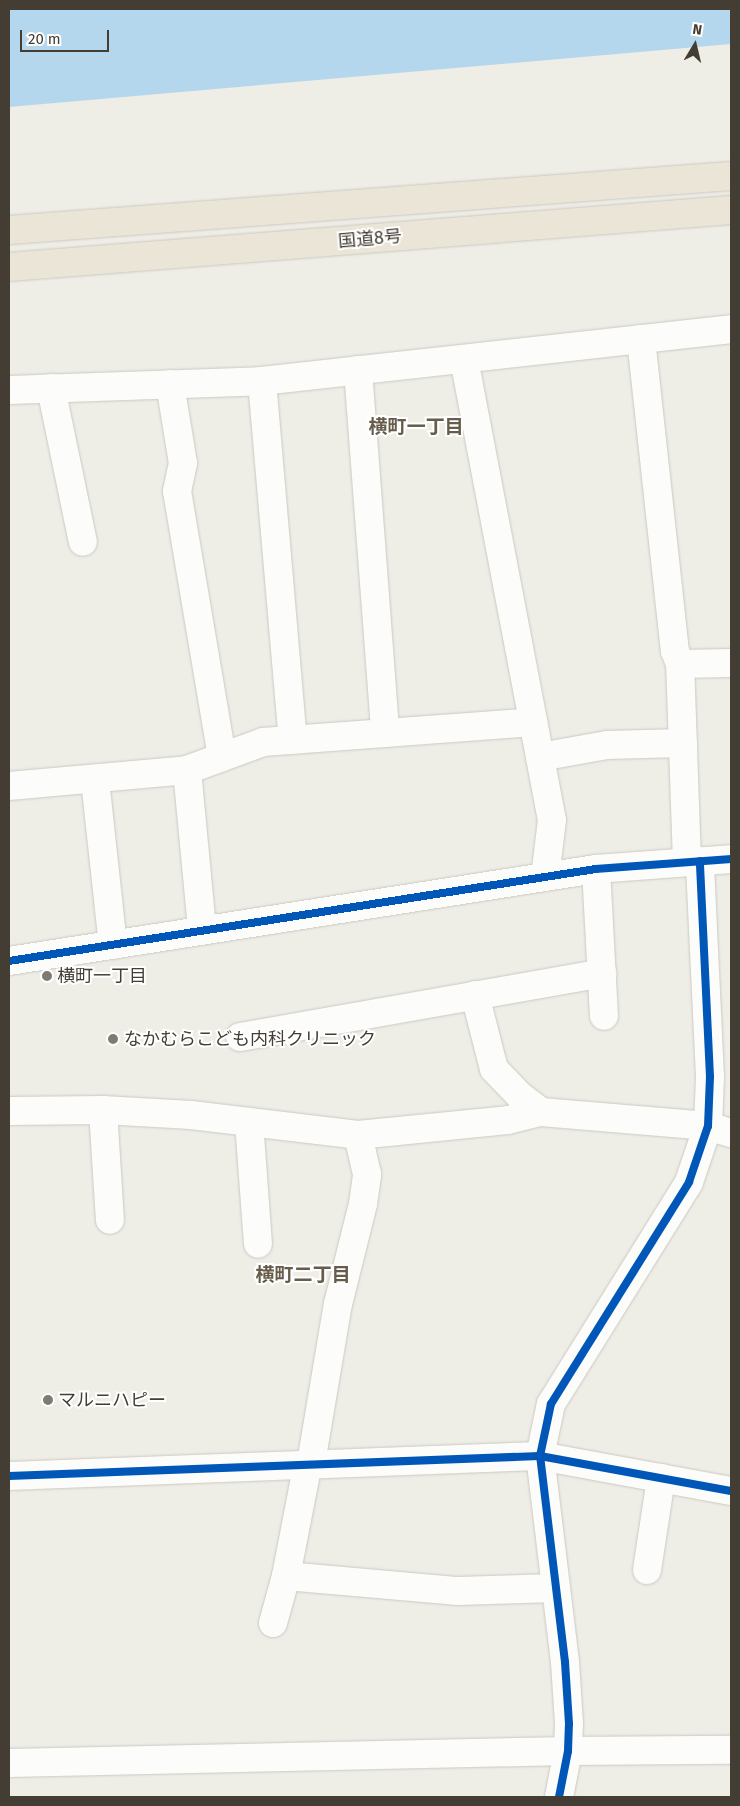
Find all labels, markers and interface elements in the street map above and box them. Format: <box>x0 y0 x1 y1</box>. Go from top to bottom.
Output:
scale bar <box>22 20 111 52</box>
north arrow <box>670 20 720 70</box>
text: N <box>691 21 703 39</box>
text: 20 m <box>28 30 61 48</box>
street label: 国道8号 <box>337 225 403 253</box>
district label: 横町一丁目 <box>369 416 463 438</box>
place label: 横町一丁目 <box>57 965 147 987</box>
marker: 横町一丁目 <box>41 970 53 982</box>
place label: なかむらこども内科クリニック <box>124 1028 376 1050</box>
marker: なかむらこども内科クリニック <box>106 1032 120 1046</box>
district label: 横町二丁目 <box>256 1264 350 1286</box>
place label: マルニハピー <box>58 1389 166 1411</box>
marker: マルニハピー <box>42 1394 54 1406</box>

